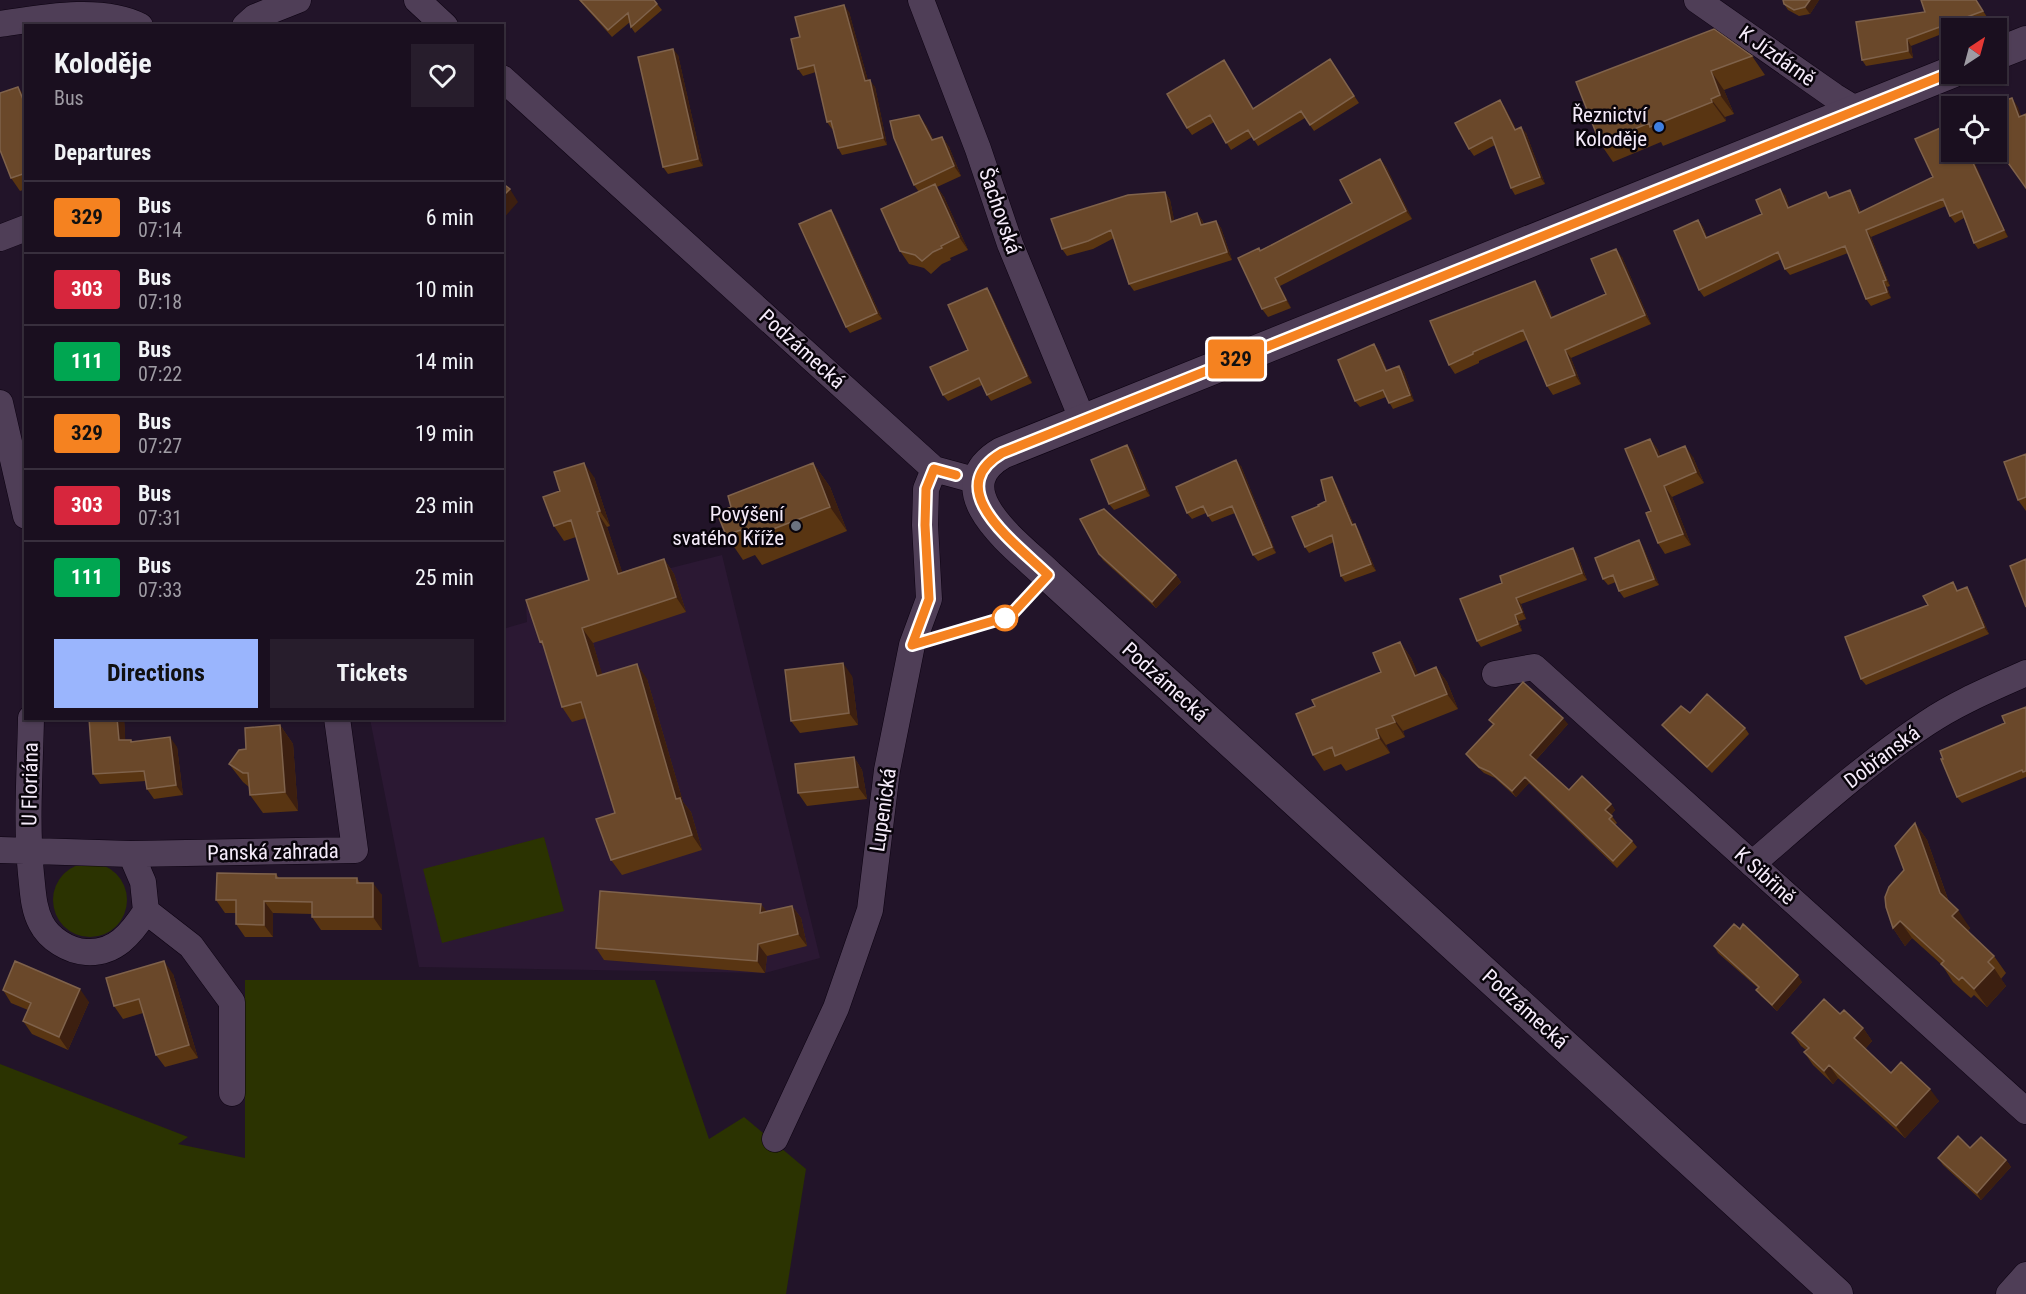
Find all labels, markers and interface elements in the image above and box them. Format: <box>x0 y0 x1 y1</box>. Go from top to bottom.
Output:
north arrow <box>1941 18 2007 84</box>
map controls <box>1941 18 2007 162</box>
street label: K Jízdárně <box>1734 21 1820 91</box>
button: heart <box>411 44 474 107</box>
text: Koloděje <box>54 47 152 80</box>
text: Bus <box>54 86 84 110</box>
button: locate <box>1941 96 2007 162</box>
place label: Řeznictví Koloděje <box>1572 103 1648 151</box>
marker: Řeznictví Koloděje <box>1652 120 1666 134</box>
text: Departures <box>54 140 151 165</box>
street label: Šachovská <box>974 165 1026 257</box>
text: Bus <box>138 193 171 218</box>
text: 329 <box>71 205 103 229</box>
text: 6 min <box>426 205 474 230</box>
text: 07:14 <box>138 218 182 242</box>
text: Bus <box>138 265 171 290</box>
text: 303 <box>71 277 103 301</box>
text: 10 min <box>415 277 474 302</box>
text: 07:18 <box>138 290 182 314</box>
street label: Podzámecká <box>754 304 850 394</box>
text: Bus <box>138 337 171 362</box>
line badge: 329 <box>1202 340 1270 378</box>
text: 329 <box>1220 347 1252 371</box>
text: 111 <box>71 349 103 373</box>
text: 14 min <box>415 349 474 374</box>
text: 07:22 <box>138 362 182 386</box>
text: Bus <box>138 409 171 434</box>
text: 329 <box>71 421 103 445</box>
text: 19 min <box>415 421 474 446</box>
text: 07:27 <box>138 434 182 458</box>
text: Bus <box>138 481 171 506</box>
text: 303 <box>71 493 103 517</box>
text: 23 min <box>415 493 474 518</box>
place label: Povýšení svatého Kříže <box>672 502 785 550</box>
text: 07:31 <box>138 506 182 530</box>
marker: Povýšení svatého Kříže <box>789 519 803 533</box>
text: Bus <box>138 553 171 578</box>
text: 111 <box>71 565 103 589</box>
text: 25 min <box>415 565 474 590</box>
text: 07:33 <box>138 578 182 602</box>
unlabelled marker <box>992 605 1018 631</box>
street label: Podzámecká <box>1117 637 1213 727</box>
button: Directions <box>54 639 258 708</box>
button: Tickets <box>270 639 474 708</box>
street label: Dobřanská <box>1840 721 1924 793</box>
street label: U Floriána <box>17 742 43 826</box>
street label: Lupenická <box>865 767 901 853</box>
street label: Panská zahrada <box>207 839 339 865</box>
street label: K Sibřině <box>1730 842 1800 910</box>
street label: Podzámecká <box>1477 964 1573 1054</box>

